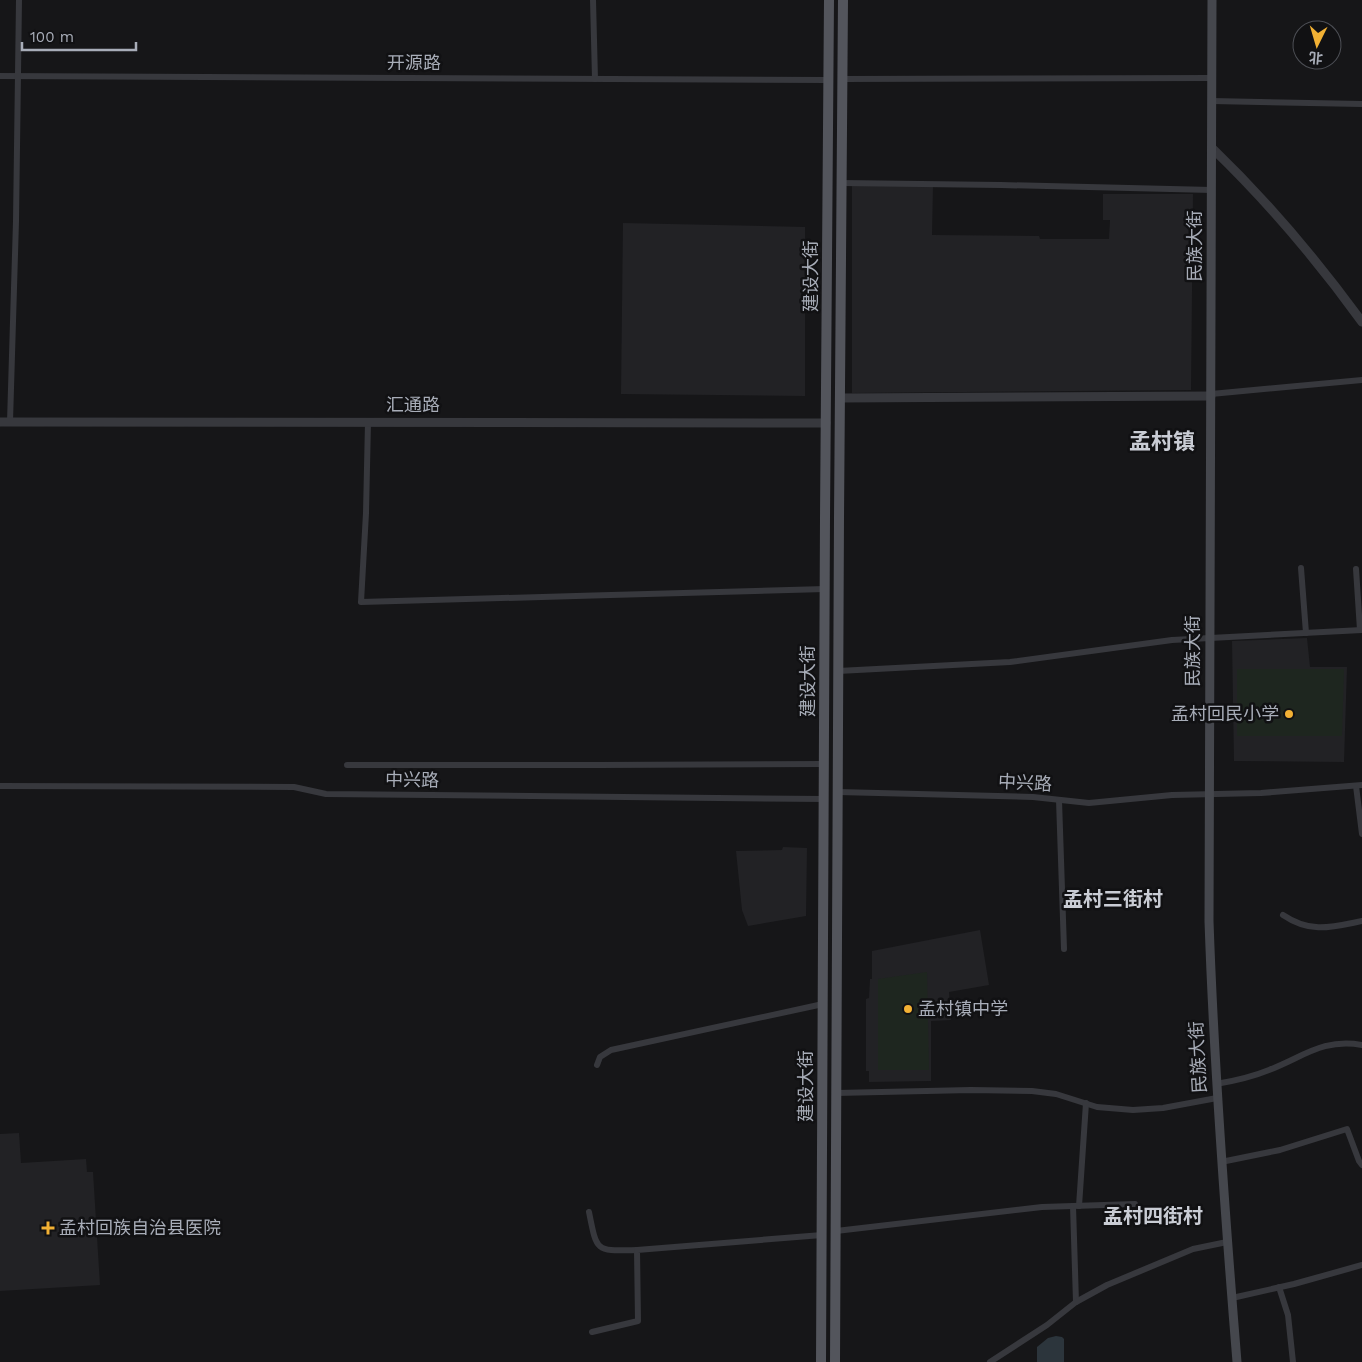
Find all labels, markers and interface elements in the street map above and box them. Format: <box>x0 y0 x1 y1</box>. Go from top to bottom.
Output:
scale bar <box>22 20 136 52</box>
north arrow <box>1292 20 1342 70</box>
text: 100 m <box>30 28 74 46</box>
text: 北 <box>1308 49 1324 67</box>
street label: 开源路 <box>387 52 441 73</box>
street label: 民族大街 <box>1184 210 1205 282</box>
street label: 建设大街 <box>800 240 821 312</box>
street label: 汇通路 <box>386 394 440 415</box>
district label: 孟村镇 <box>1129 429 1195 454</box>
street label: 民族大街 <box>1182 615 1203 687</box>
street label: 建设大街 <box>797 645 818 717</box>
place label: 孟村回民小学 <box>1171 703 1279 724</box>
marker: 孟村回民小学 <box>1283 708 1295 720</box>
street label: 中兴路 <box>385 769 439 790</box>
street label: 中兴路 <box>998 771 1053 794</box>
district label: 孟村三街村 <box>1063 887 1163 911</box>
place label: 孟村镇中学 <box>918 998 1008 1019</box>
marker: 孟村镇中学 <box>902 1003 914 1015</box>
street label: 民族大街 <box>1185 1021 1210 1094</box>
street label: 建设大街 <box>795 1050 816 1122</box>
district label: 孟村四街村 <box>1103 1204 1203 1228</box>
place label: 孟村回族自治县医院 <box>59 1217 221 1238</box>
marker: 孟村回族自治县医院 <box>41 1221 55 1235</box>

